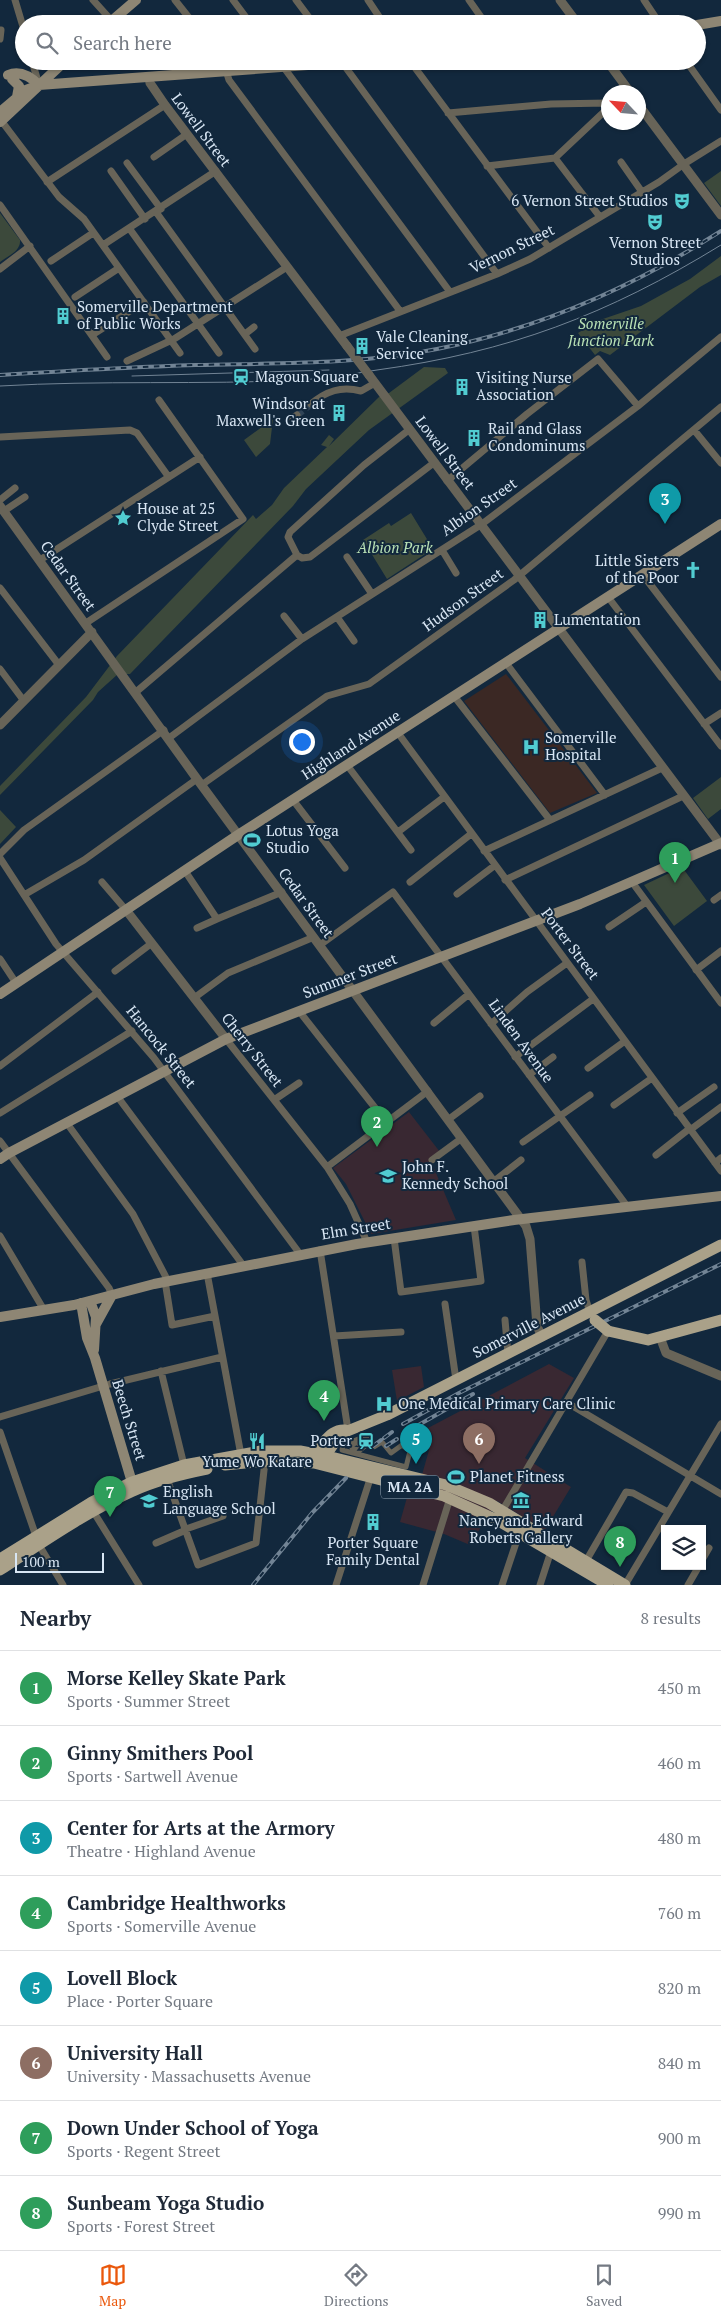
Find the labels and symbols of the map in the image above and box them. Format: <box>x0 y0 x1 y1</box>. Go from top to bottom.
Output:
north arrow <box>601 85 646 130</box>
street label: Lowell Street <box>168 89 236 171</box>
place label: 6 Vernon Street Studios <box>511 190 668 210</box>
theatre icon: 6 Vernon Street Studios <box>672 191 692 211</box>
theatre icon: Vernon Street Studios <box>645 212 665 232</box>
street label: Vernon Street <box>466 219 558 277</box>
place label: Vernon Street Studios <box>609 232 701 269</box>
place label: Somerville Department of Public Works <box>77 296 233 333</box>
building icon: Somerville Department of Public Works <box>53 306 73 326</box>
park label: Somerville Junction Park <box>567 313 655 350</box>
place label: Vale Cleaning Service <box>376 326 469 363</box>
building icon: Vale Cleaning Service <box>352 336 372 356</box>
place label: Magoun Square <box>255 366 359 386</box>
station icon: Magoun Square <box>231 367 251 387</box>
place label: Visiting Nurse Association <box>476 367 572 404</box>
building icon: Visiting Nurse Association <box>452 377 472 397</box>
place label: Windsor at Maxwell's Green <box>216 393 325 430</box>
building icon: Windsor at Maxwell's Green <box>329 403 349 423</box>
street label: Lowell Street <box>412 412 480 494</box>
place label: Rail and Glass Condominums <box>488 418 586 455</box>
building icon: Rail and Glass Condominums <box>464 428 484 448</box>
street label: Albion Street <box>437 472 521 540</box>
pin: 3 <box>649 483 681 524</box>
place label: House at 25 Clyde Street <box>137 498 219 535</box>
place icon: House at 25 Clyde Street <box>113 508 133 528</box>
street label: Cedar Street <box>37 536 101 615</box>
park label: Albion Park <box>356 537 434 557</box>
place label: Little Sisters of the Poor <box>595 550 679 587</box>
church icon: Little Sisters of the Poor <box>683 560 703 580</box>
street label: Hudson Street <box>418 563 507 635</box>
place label: Lumentation <box>554 609 641 629</box>
building icon: Lumentation <box>530 610 550 630</box>
street label: Highland Avenue <box>297 705 404 784</box>
place label: Somerville Hospital <box>545 727 617 764</box>
your location <box>289 729 315 755</box>
hospital icon: Somerville Hospital <box>521 737 541 757</box>
place label: Lotus Yoga Studio <box>266 820 339 857</box>
sports icon: Lotus Yoga Studio <box>242 830 262 850</box>
pin: 1 <box>659 842 691 883</box>
street label: Cedar Street <box>275 863 339 942</box>
street label: Porter Street <box>537 903 605 984</box>
street label: Summer Street <box>300 948 400 1002</box>
street label: Linden Avenue <box>485 995 559 1086</box>
street label: Hancock Street <box>122 1001 202 1092</box>
street label: Cherry Street <box>218 1008 288 1091</box>
pin: 2 <box>361 1106 393 1147</box>
place label: John F. Kennedy School <box>402 1156 508 1193</box>
school or university icon: John F. Kennedy School <box>378 1166 398 1186</box>
street label: Elm Street <box>320 1213 392 1243</box>
street label: Somerville Avenue <box>469 1288 588 1362</box>
street label: Beech Street <box>108 1377 152 1463</box>
pin: 4 <box>308 1380 340 1421</box>
place label: One Medical Primary Care Clinic <box>398 1393 616 1413</box>
hospital icon: One Medical Primary Care Clinic <box>374 1394 394 1414</box>
pin: 5 <box>400 1423 432 1464</box>
pin: 6 <box>463 1423 495 1464</box>
place label: Porter <box>311 1430 352 1450</box>
restaurant icon: Yume Wo Katare <box>247 1431 267 1451</box>
station icon: Porter <box>356 1431 376 1451</box>
place label: Yume Wo Katare <box>202 1451 312 1471</box>
place label: Planet Fitness <box>470 1466 564 1486</box>
sports icon: Planet Fitness <box>446 1467 466 1487</box>
road number: MA 2A <box>381 1475 439 1498</box>
pin: 7 <box>94 1476 126 1517</box>
place label: English Language School <box>163 1481 276 1518</box>
museum icon: Nancy and Edward Roberts Gallery <box>511 1490 531 1510</box>
school or university icon: English Language School <box>139 1491 159 1511</box>
place label: Nancy and Edward Roberts Gallery <box>459 1510 583 1547</box>
building icon: Porter Square Family Dental <box>363 1512 383 1532</box>
pin: 8 <box>604 1526 636 1567</box>
place label: Porter Square Family Dental <box>326 1532 420 1569</box>
scale bar <box>15 1550 104 1573</box>

